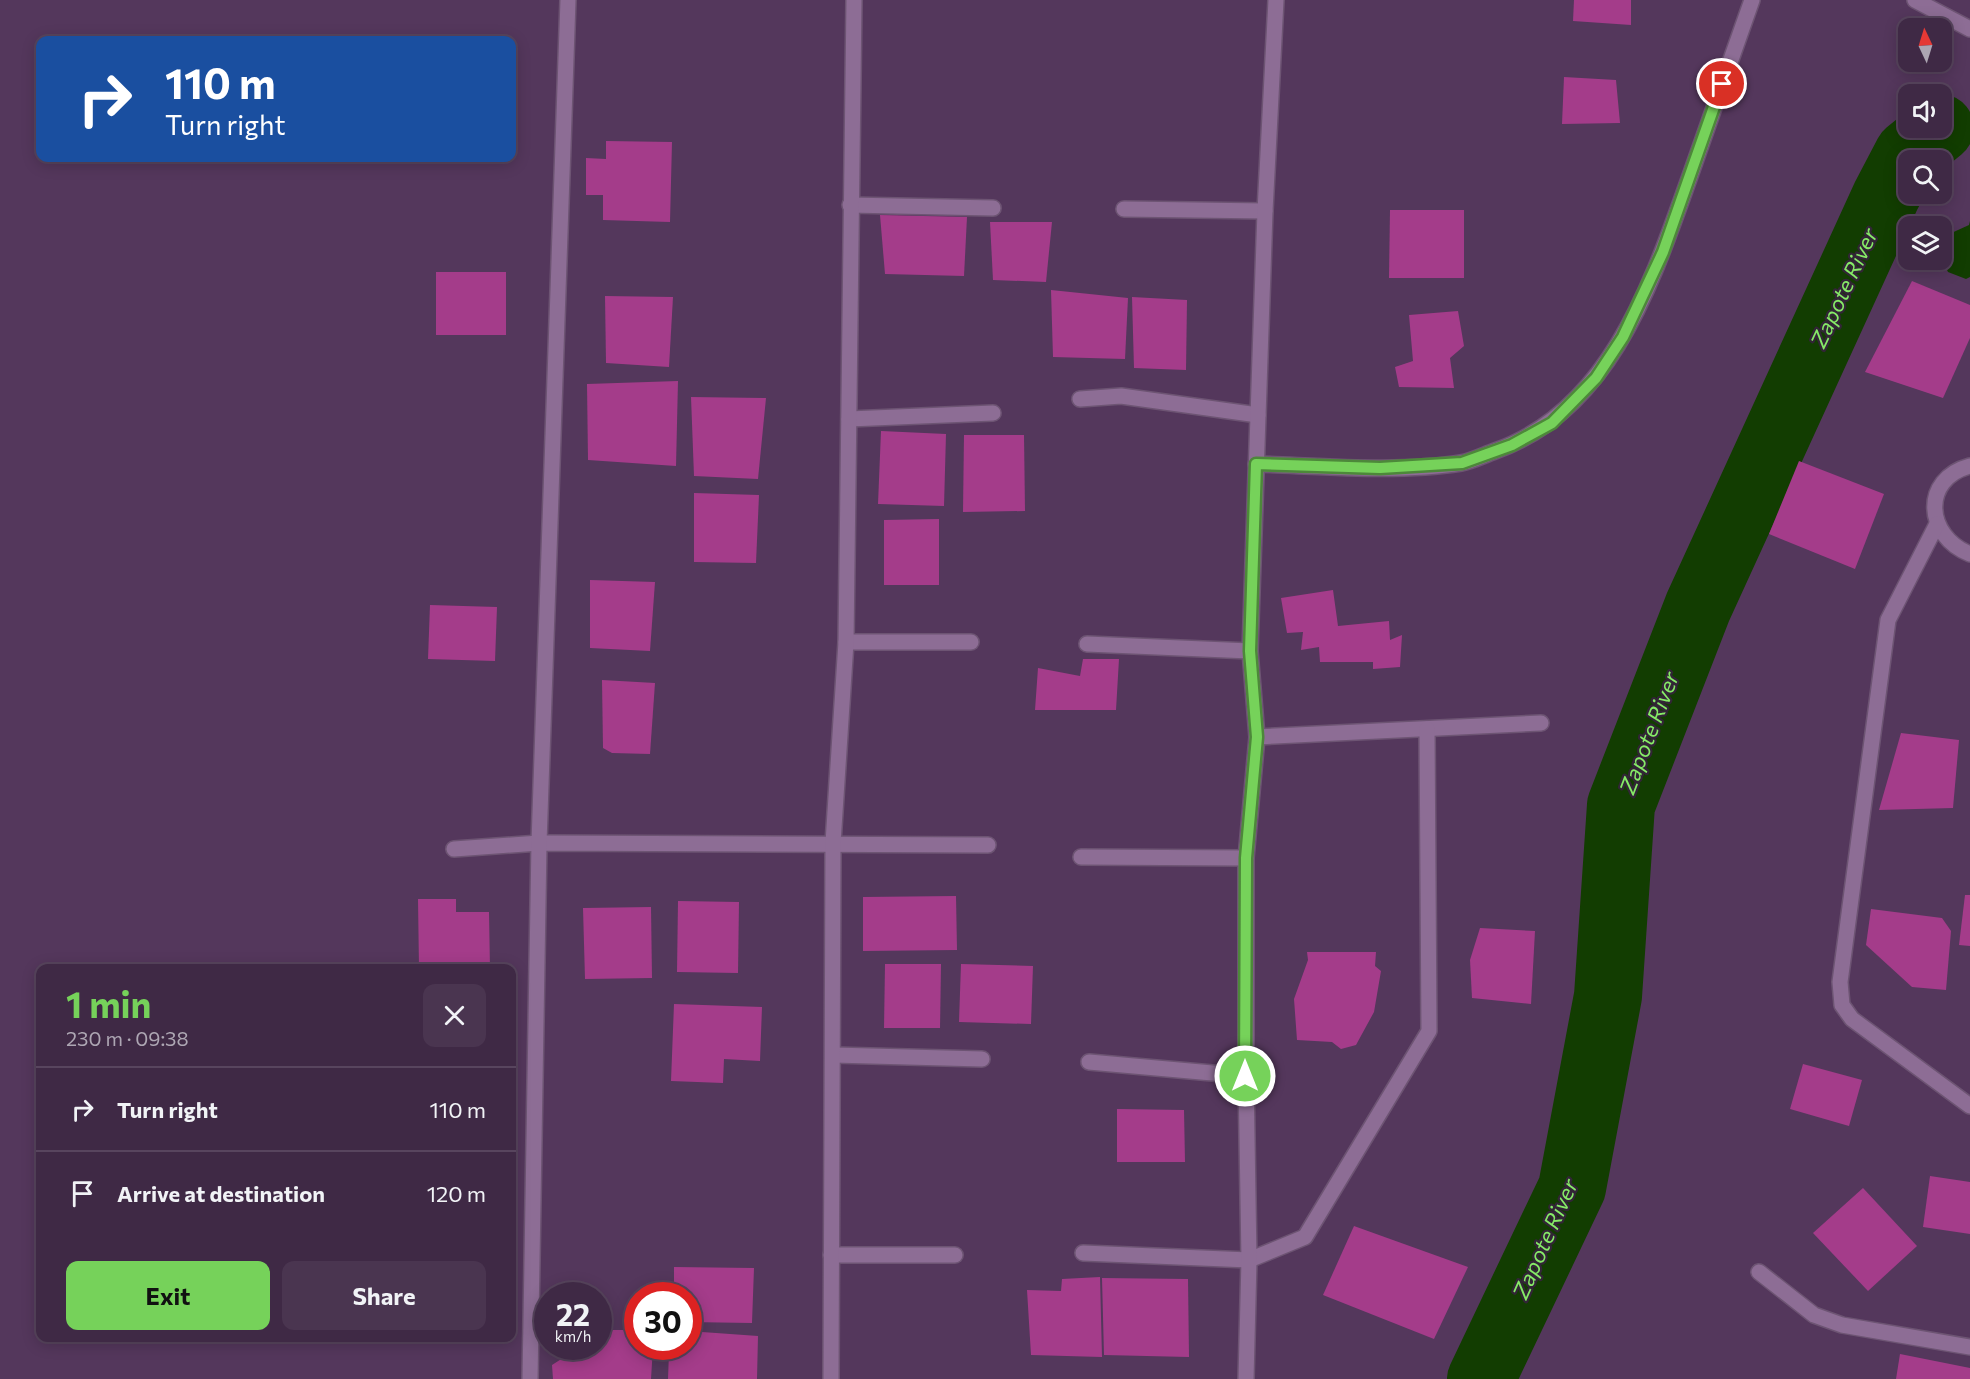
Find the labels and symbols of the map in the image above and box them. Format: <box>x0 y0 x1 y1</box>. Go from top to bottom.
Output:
north arrow <box>1898 18 1952 72</box>
pin <box>1696 58 1747 109</box>
water label: Zapote River <box>1804 223 1883 353</box>
water label: Zapote River <box>1613 667 1685 799</box>
position arrow <box>1213 1044 1277 1108</box>
water label: Zapote River <box>1506 1173 1584 1304</box>
speed limit sign: 30 <box>624 1282 702 1360</box>

